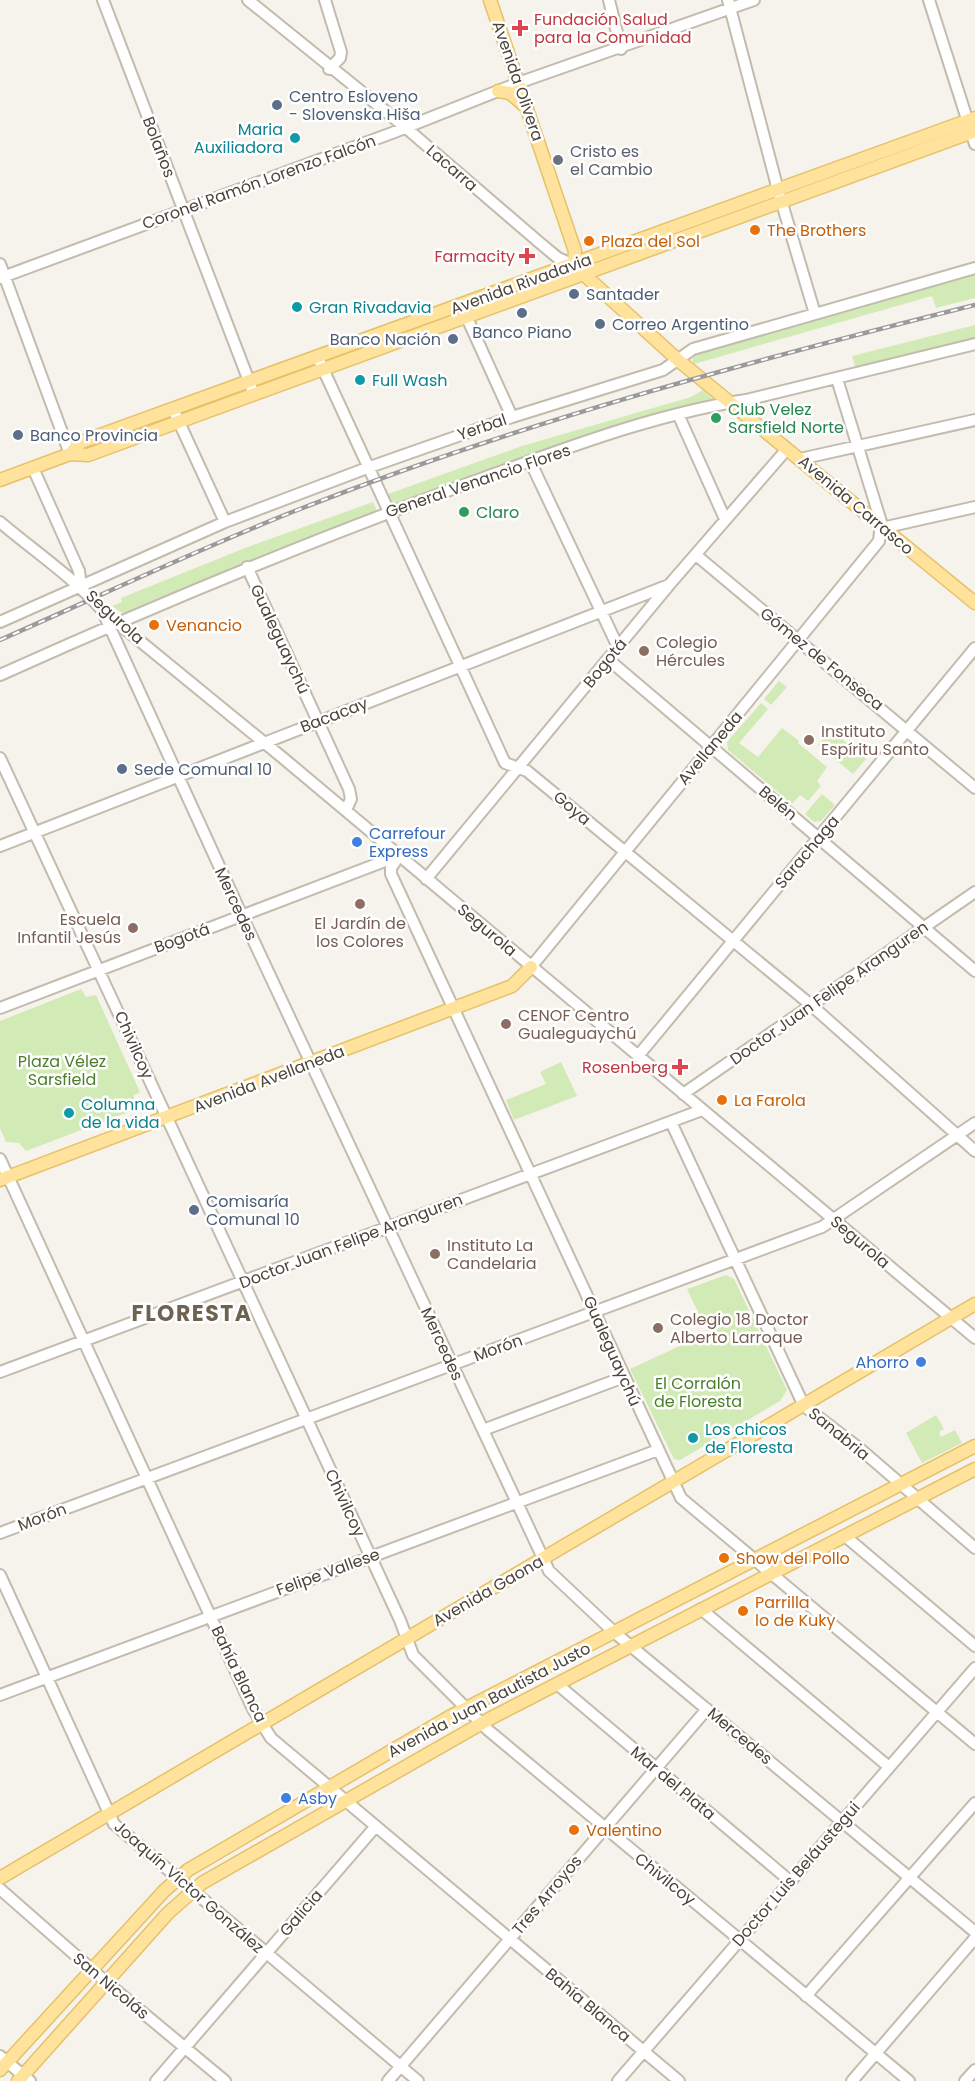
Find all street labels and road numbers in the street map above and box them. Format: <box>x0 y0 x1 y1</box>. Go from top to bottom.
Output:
street label: Avenida Olivera <box>487 18 549 144</box>
street label: Bolaños <box>137 113 181 181</box>
street label: Coronel Ramón Lorenzo Falcón <box>139 129 379 235</box>
street label: Lacarra <box>421 139 483 197</box>
street label: Avenida Rivadavia <box>447 248 595 320</box>
street label: Yerbal <box>454 408 510 446</box>
street label: General Venancio Flores <box>382 439 574 523</box>
street label: Avenida Carrasco <box>793 450 919 560</box>
street label: Gualeguaychú <box>245 580 315 698</box>
street label: Segurola <box>81 585 149 649</box>
street label: Gómez de Fonseca <box>755 602 889 716</box>
street label: Bogotá <box>578 633 632 693</box>
street label: Bacacay <box>297 692 371 738</box>
street label: Avellaneda <box>672 706 748 790</box>
street label: Belén <box>754 780 802 826</box>
street label: Goya <box>548 786 596 830</box>
street label: Sarachaga <box>769 810 845 894</box>
street label: Mercedes <box>209 864 263 944</box>
street label: Segurola <box>452 898 522 962</box>
street label: Doctor Juan Felipe Aranguren <box>725 915 933 1071</box>
street label: Bogotá <box>151 917 213 959</box>
street label: Chivilcoy <box>109 1007 159 1083</box>
street label: Avenida Avellaneda <box>190 1040 348 1118</box>
street label: Doctor Juan Felipe Aranguren <box>236 1188 466 1294</box>
street label: Segurola <box>825 1210 895 1274</box>
street label: Gualeguaychú <box>577 1292 647 1410</box>
street label: Mercedes <box>415 1304 469 1384</box>
street label: Morón <box>470 1329 526 1367</box>
street label: Sanabria <box>803 1402 875 1466</box>
street label: Chivilcoy <box>319 1465 371 1541</box>
street label: Morón <box>14 1497 70 1537</box>
street label: Felipe Vallese <box>273 1543 383 1601</box>
street label: Avenida Gaona <box>428 1550 548 1632</box>
street label: Bahía Blanca <box>206 1622 272 1726</box>
street label: Avenida Juan Bautista Justo <box>383 1637 595 1763</box>
street label: Mercedes <box>703 1702 777 1770</box>
street label: Mar del Plata <box>626 1741 720 1825</box>
street label: Doctor Luis Beláustegui <box>727 1797 865 1951</box>
street label: Joaquín Victor González <box>109 1815 269 1959</box>
street label: Chivilcoy <box>630 1847 700 1911</box>
street label: Tres Arroyos <box>507 1850 587 1940</box>
street label: Galicia <box>274 1884 328 1942</box>
street label: San Nicolás <box>68 1947 154 2025</box>
street label: Bahía Blanca <box>540 1962 636 2048</box>

